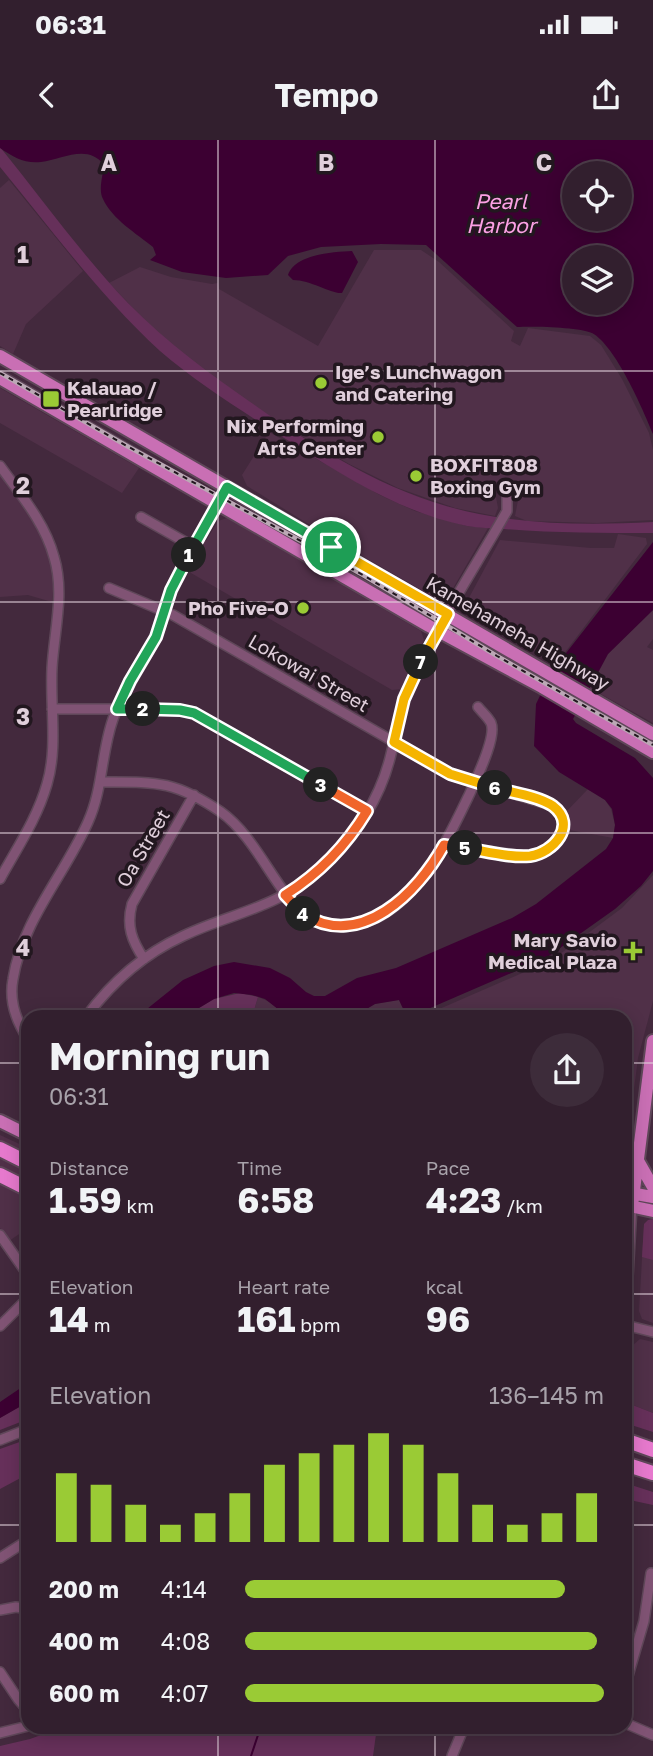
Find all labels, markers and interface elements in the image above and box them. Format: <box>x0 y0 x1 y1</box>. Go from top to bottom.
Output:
text: 06:31 <box>35 9 106 40</box>
icon: back <box>28 76 66 114</box>
text: Tempo <box>275 76 379 114</box>
icon: share <box>587 76 625 114</box>
text: A <box>101 148 118 176</box>
text: B <box>318 148 334 176</box>
text: C <box>536 148 552 176</box>
map controls <box>562 161 632 315</box>
button: locate <box>562 161 632 231</box>
water label: Pearl Harbor <box>466 188 539 238</box>
text: 1 <box>17 240 29 268</box>
button: layers <box>562 245 632 315</box>
place label: Ige’s Lunchwagon and Catering <box>335 360 502 405</box>
marker: Ige’s Lunchwagon and Catering <box>313 375 329 391</box>
place label: Kalauao / Pearlridge <box>67 376 163 421</box>
marker: Kalauao / Pearlridge <box>41 389 61 409</box>
place label: Nix Performing Arts Center <box>226 414 365 459</box>
marker: Nix Performing Arts Center <box>370 429 386 445</box>
place label: BOXFIT808 Boxing Gym <box>430 453 541 498</box>
marker: BOXFIT808 Boxing Gym <box>408 468 424 484</box>
text: 2 <box>16 471 30 499</box>
pin <box>301 517 361 577</box>
icon: arrive <box>312 528 350 566</box>
pin: 1 <box>172 538 206 572</box>
text: 1 <box>184 543 193 566</box>
street label: Kamehameha Highway <box>423 571 614 695</box>
place label: Pho Five-O <box>188 596 289 619</box>
marker: Pho Five-O <box>295 600 311 616</box>
street label: Lokowai Street <box>245 629 374 716</box>
pin: 7 <box>404 644 438 680</box>
text: 7 <box>415 650 426 673</box>
pin: 2 <box>125 692 160 726</box>
text: 2 <box>137 697 148 720</box>
text: 3 <box>16 702 30 730</box>
pin: 3 <box>304 768 338 802</box>
pin: 6 <box>477 770 512 806</box>
text: 3 <box>315 773 326 796</box>
text: 6 <box>488 776 501 799</box>
street label: Oa Street <box>111 805 174 891</box>
pin: 5 <box>448 830 482 866</box>
text: 5 <box>459 836 470 859</box>
pin: 4 <box>286 896 320 932</box>
text: 4 <box>297 902 308 925</box>
place label: Mary Savio Medical Plaza <box>488 928 617 973</box>
text: 4 <box>16 933 30 961</box>
marker: Mary Savio Medical Plaza <box>623 941 643 961</box>
text: Morning run <box>49 1033 270 1078</box>
button: share <box>530 1033 604 1107</box>
text: 06:31 <box>49 1082 109 1110</box>
text: Distance <box>49 1156 129 1179</box>
text: Time <box>237 1156 282 1179</box>
text: Pace <box>426 1156 470 1179</box>
text: 1.59 <box>49 1179 122 1221</box>
text: 6:58 <box>237 1179 315 1221</box>
text: 4:23 <box>426 1179 501 1221</box>
text: km <box>122 1194 154 1217</box>
text: /km <box>501 1194 543 1217</box>
text: Elevation <box>49 1275 134 1298</box>
text: Heart rate <box>237 1275 330 1298</box>
text: kcal <box>426 1275 463 1298</box>
text: 14 <box>49 1298 89 1340</box>
text: 161 <box>237 1298 296 1340</box>
text: 96 <box>426 1298 470 1340</box>
text: m <box>89 1313 110 1336</box>
text: bpm <box>296 1313 341 1336</box>
text: Elevation <box>49 1381 151 1409</box>
text: 136–145 m <box>489 1381 604 1409</box>
text: 200 m <box>49 1575 119 1603</box>
text: 4:14 <box>161 1575 207 1603</box>
text: 400 m <box>49 1627 119 1655</box>
text: 4:08 <box>161 1627 210 1655</box>
text: 600 m <box>49 1679 119 1707</box>
text: 4:07 <box>161 1679 208 1707</box>

